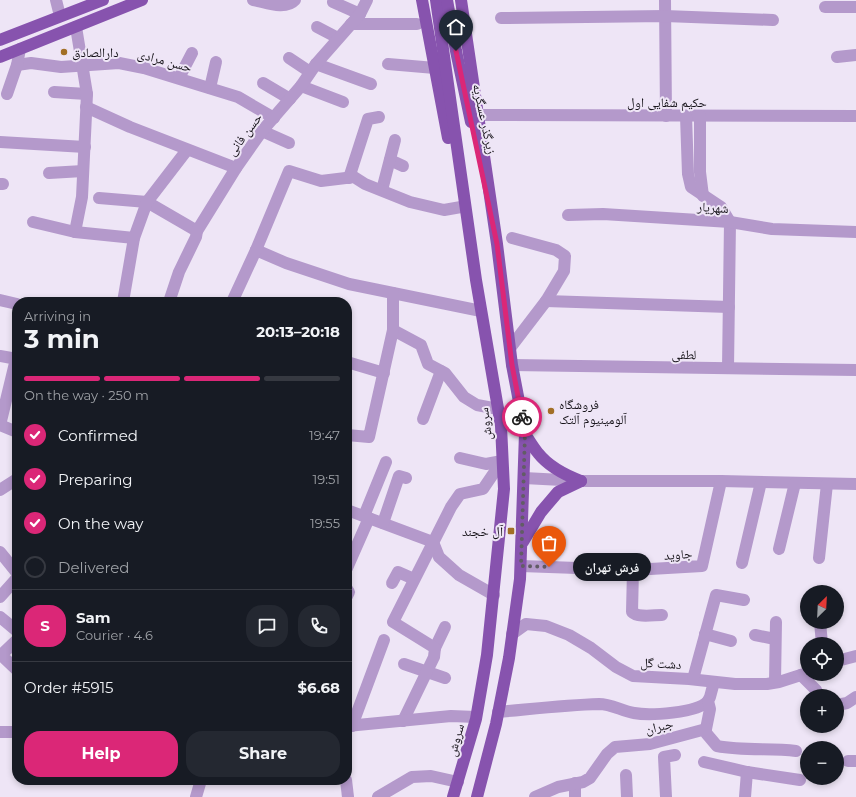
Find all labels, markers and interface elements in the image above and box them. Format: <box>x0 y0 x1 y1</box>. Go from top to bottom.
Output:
pin <box>439 10 473 51</box>
icon: home <box>445 16 467 38</box>
place label: دارالصادق <box>72 44 119 61</box>
street label: حسن مرادی <box>136 45 194 76</box>
marker: دارالصادق <box>59 47 69 57</box>
street label: زیرگذر عسگریه <box>469 82 500 156</box>
street label: حکیم شفایی اول <box>627 94 707 111</box>
street label: حسن فانی <box>223 110 266 159</box>
street label: شهریار <box>696 198 729 217</box>
text: Arriving in <box>24 308 91 324</box>
text: 20:13–20:18 <box>256 322 340 341</box>
text: 3 min <box>24 323 100 355</box>
street label: لطفی <box>671 346 697 363</box>
text: On the way · 250 m <box>24 387 149 403</box>
place label: فروشگاه آلومینیوم آلتک <box>559 396 627 428</box>
courier <box>502 397 542 437</box>
street label: سروش <box>475 406 496 441</box>
icon: bike <box>511 406 533 428</box>
marker: فروشگاه آلومینیوم آلتک <box>546 406 556 416</box>
icon: check <box>24 424 46 446</box>
text: Confirmed <box>58 426 138 445</box>
text: 19:47 <box>309 427 340 443</box>
icon: check <box>24 468 46 490</box>
text: Preparing <box>58 470 133 489</box>
text: 19:51 <box>313 471 340 487</box>
icon: check <box>24 512 46 534</box>
text: On the way <box>58 514 143 533</box>
text: 19:55 <box>310 515 340 531</box>
place label: آل خجند <box>462 523 504 540</box>
marker: آل خجند <box>506 526 516 536</box>
pin <box>532 526 566 567</box>
icon: bag <box>538 532 560 554</box>
street label: جاوید <box>663 545 693 564</box>
callout: فرش تهران <box>573 553 651 581</box>
text: Delivered <box>58 558 130 577</box>
text: فرش تهران <box>585 559 639 575</box>
north arrow <box>800 585 844 629</box>
map controls <box>800 585 844 785</box>
button: chat <box>246 605 288 647</box>
button: phone <box>298 605 340 647</box>
text: Sam <box>76 608 111 627</box>
text: S <box>40 616 50 635</box>
text: Courier · 4.6 <box>76 627 153 643</box>
button: locate <box>800 637 844 681</box>
street label: دشت گل <box>640 654 682 673</box>
text: Order #5915 <box>24 678 114 697</box>
text: $6.68 <box>298 678 340 697</box>
button: + <box>800 689 844 733</box>
street label: جبران <box>644 715 675 738</box>
street label: سروش <box>443 722 468 758</box>
button: Help <box>24 731 178 777</box>
button: Share <box>186 731 340 777</box>
button: − <box>800 741 844 785</box>

